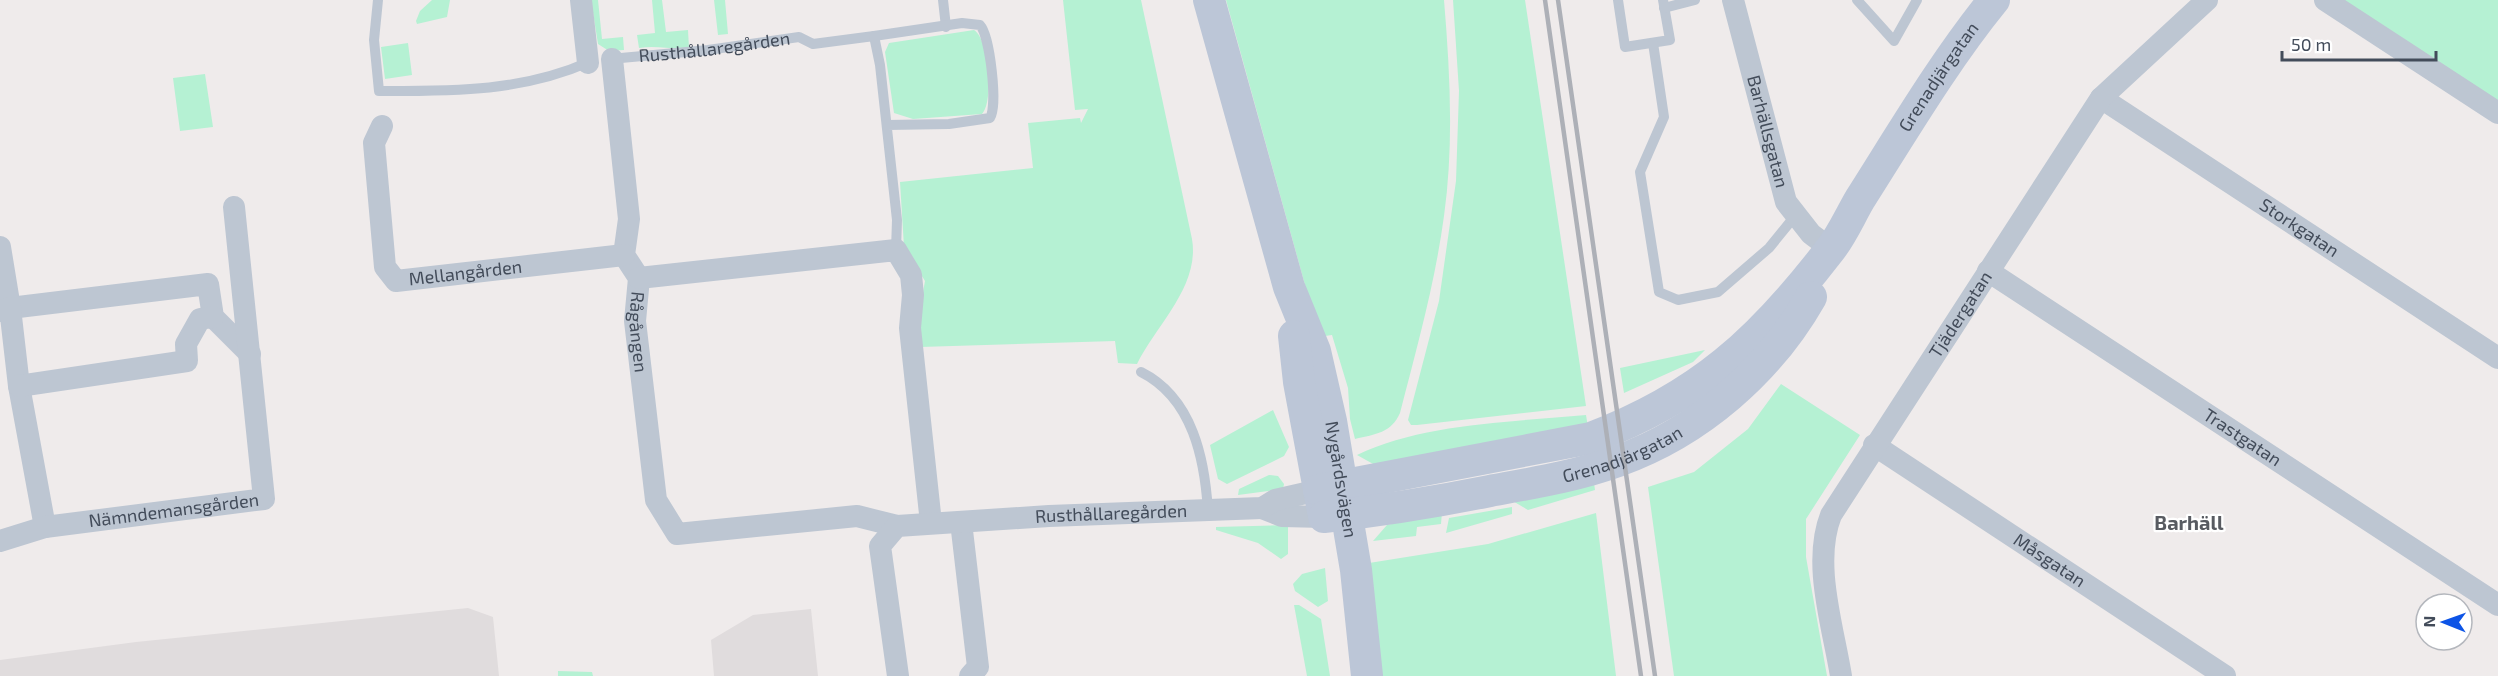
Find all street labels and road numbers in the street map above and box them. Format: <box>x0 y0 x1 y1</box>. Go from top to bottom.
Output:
street label: Grenadjärgatan <box>1893 17 1983 135</box>
street label: Rusthållaregården <box>638 26 791 66</box>
street label: Barhällsgatan <box>1743 73 1794 190</box>
street label: Storkgatan <box>2256 193 2344 261</box>
street label: Mellangården <box>408 255 523 289</box>
street label: Tjädergatan <box>1924 267 1996 362</box>
street label: Rågången <box>625 291 653 374</box>
street label: Trastgatan <box>2200 403 2286 470</box>
street label: Nygårdsvägen <box>1321 419 1362 539</box>
street label: Grenadjärgatan <box>1560 421 1686 487</box>
street label: Nämndemansgården <box>87 488 260 531</box>
street label: Rusthållaregården <box>1034 499 1188 527</box>
street label: Måsgatan <box>2010 528 2090 591</box>

